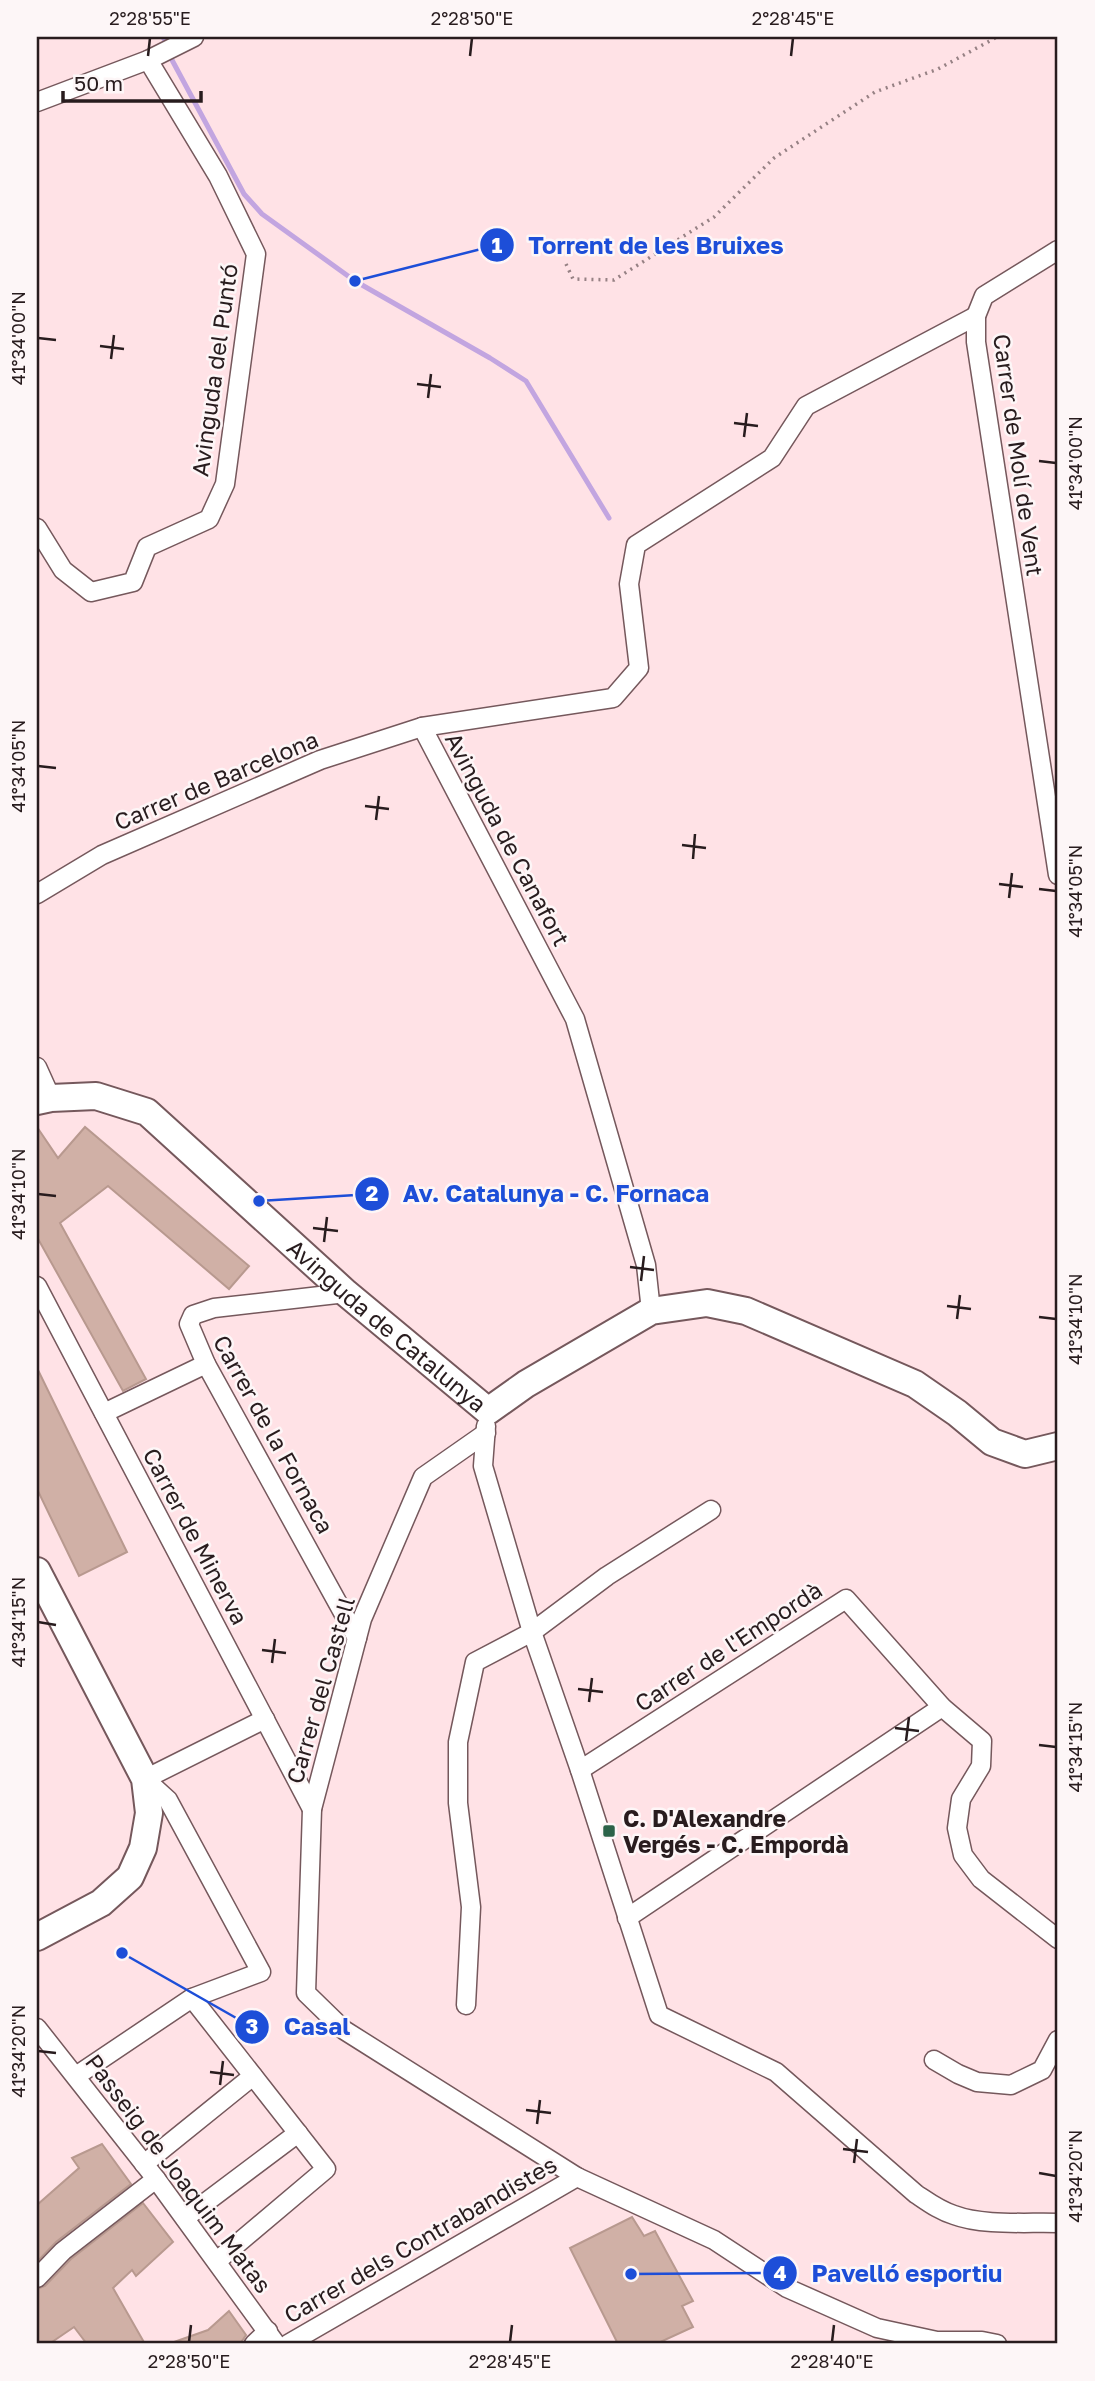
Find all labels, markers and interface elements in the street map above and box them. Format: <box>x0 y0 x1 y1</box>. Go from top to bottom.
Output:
text: 2°28'55"E <box>109 7 191 29</box>
text: 2°28'50"E <box>431 7 513 29</box>
text: 2°28'45"E <box>752 7 834 29</box>
scale bar <box>63 60 201 104</box>
text: 50 m <box>74 70 123 96</box>
callout: Torrent de les Bruixes <box>479 223 798 268</box>
text: Torrent de les Bruixes <box>528 230 784 259</box>
text: 1 <box>492 232 503 258</box>
street label: Avinguda del Puntó <box>185 262 243 478</box>
text: 41°34'00"N <box>7 291 29 385</box>
street label: Carrer de Molí de Vent <box>988 332 1050 578</box>
text: 41°34'00"N <box>1064 416 1086 510</box>
text: 41°34'05"N <box>7 719 29 813</box>
street label: Carrer de Barcelona <box>110 724 322 836</box>
street label: Avinguda de Canafort <box>440 727 576 951</box>
text: 41°34'05"N <box>1064 844 1086 938</box>
text: 41°34'10"N <box>7 1148 29 1240</box>
callout: Av. Catalunya - C. Fornaca <box>354 1171 724 1216</box>
text: Av. Catalunya - C. Fornaca <box>403 1178 709 1207</box>
text: 2 <box>366 1180 379 1206</box>
street label: Avinguda de Catalunya <box>282 1233 492 1418</box>
text: 41°34'10"N <box>1064 1273 1086 1365</box>
street label: Carrer de la Fornaca <box>208 1330 340 1538</box>
street label: Carrer de Minerva <box>138 1443 254 1629</box>
street label: Carrer de l'Empordà <box>629 1575 827 1717</box>
text: 41°34'15"N <box>7 1577 29 1667</box>
street label: Carrer del Castell <box>280 1593 360 1787</box>
text: 41°34'15"N <box>1064 1702 1086 1792</box>
place label: C. D'Alexandre Vergés - C. Empordà <box>623 1804 849 1858</box>
marker: C. D'Alexandre Vergés - C. Empordà <box>601 1823 617 1839</box>
text: 41°34'20"N <box>7 2004 29 2098</box>
callout: Casal <box>235 2004 364 2049</box>
text: Casal <box>284 2011 350 2040</box>
text: 3 <box>246 2013 258 2039</box>
street label: Passeig de Joaquim Matas <box>80 2048 278 2298</box>
text: 41°34'20"N <box>1064 2129 1086 2223</box>
street label: Carrer dels Contrabandistes <box>279 2149 561 2329</box>
callout: Pavelló esportiu <box>762 2251 1016 2296</box>
text: Pavelló esportiu <box>812 2258 1002 2287</box>
text: 4 <box>773 2260 787 2286</box>
text: 2°28'50"E <box>148 2350 230 2372</box>
text: 2°28'45"E <box>469 2350 551 2372</box>
text: 2°28'40"E <box>791 2350 873 2372</box>

